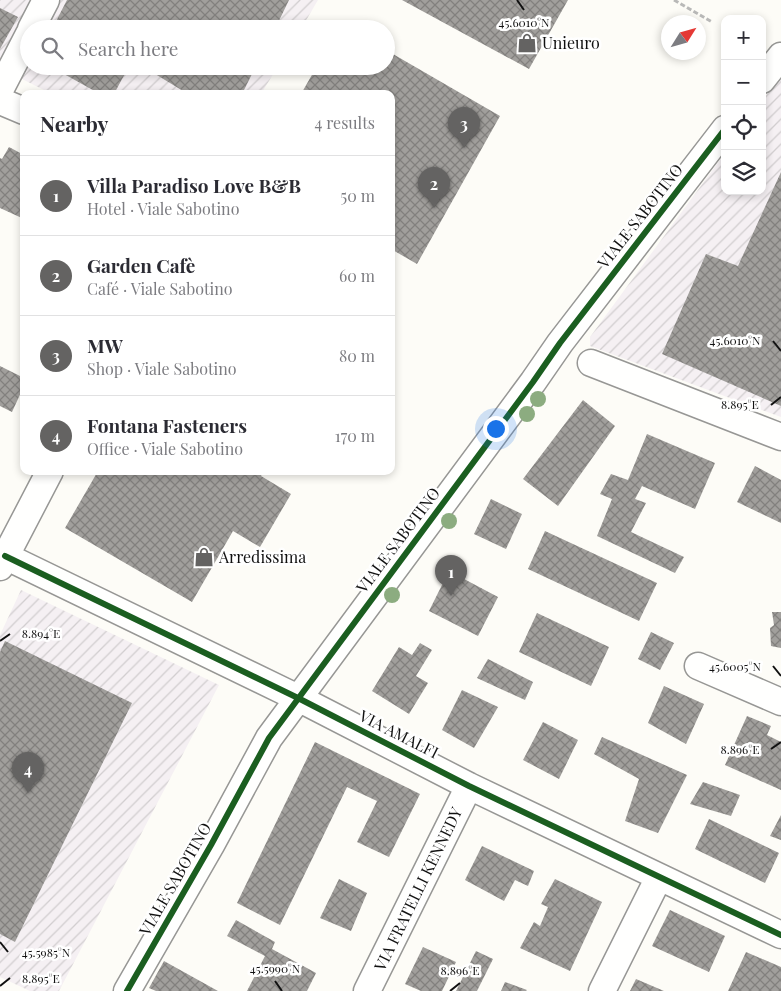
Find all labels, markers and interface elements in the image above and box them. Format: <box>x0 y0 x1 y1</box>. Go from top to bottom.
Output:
text: 45.6010°N <box>498 14 550 30</box>
north arrow <box>661 15 706 60</box>
map controls <box>721 15 766 195</box>
button: + <box>721 15 766 60</box>
search box <box>20 20 395 75</box>
shop icon: Unieuro <box>516 32 538 54</box>
place label: Unieuro <box>542 32 600 53</box>
icon: search <box>38 34 66 62</box>
text: Search here <box>78 35 178 61</box>
button: − <box>721 60 766 105</box>
button: locate <box>721 105 766 150</box>
pin: 3 <box>448 107 480 148</box>
text: Nearby <box>40 109 109 137</box>
text: 4 results <box>314 112 375 133</box>
button: layers <box>721 150 766 195</box>
street label: VIALE SABOTINO <box>592 159 687 273</box>
pin: 2 <box>418 167 450 208</box>
text: Villa Paradiso Love B&B <box>87 172 301 198</box>
text: 1 <box>53 185 59 206</box>
text: 50 m <box>341 185 375 206</box>
text: Hotel · Viale Sabotino <box>87 198 239 219</box>
text: Garden Cafè <box>87 252 195 278</box>
text: 2 <box>52 265 60 286</box>
text: 60 m <box>339 265 375 286</box>
text: Café · Viale Sabotino <box>87 278 233 299</box>
text: MW <box>87 332 123 358</box>
text: 45.6010°N <box>709 332 761 348</box>
text: 3 <box>52 345 60 366</box>
text: 80 m <box>339 345 375 366</box>
text: Shop · Viale Sabotino <box>87 358 237 379</box>
text: 8.895°E <box>721 396 759 412</box>
text: Fontana Fasteners <box>87 412 247 438</box>
your location <box>483 416 509 442</box>
text: 4 <box>52 425 60 446</box>
text: 170 m <box>335 425 375 446</box>
text: Office · Viale Sabotino <box>87 438 243 459</box>
street label: VIALE SABOTINO <box>350 483 444 598</box>
shop icon: Arredissima <box>193 546 215 568</box>
place label: Arredissima <box>218 546 306 567</box>
pin: 1 <box>435 555 467 596</box>
text: 8.894°E <box>22 625 60 641</box>
text: 45.6005°N <box>709 658 761 674</box>
street label: VIA AMALFI <box>355 704 442 763</box>
text: 8.896°E <box>720 741 760 757</box>
pin: 4 <box>12 752 44 793</box>
street label: VIA FRATELLI KENNEDY <box>368 803 467 975</box>
street label: VIALE SABOTINO <box>133 818 215 940</box>
text: 45.5985°N <box>22 944 71 960</box>
text: 45.5990°N <box>250 960 301 976</box>
text: 8.896°E <box>440 962 480 978</box>
text: 8.895°E <box>22 970 60 986</box>

